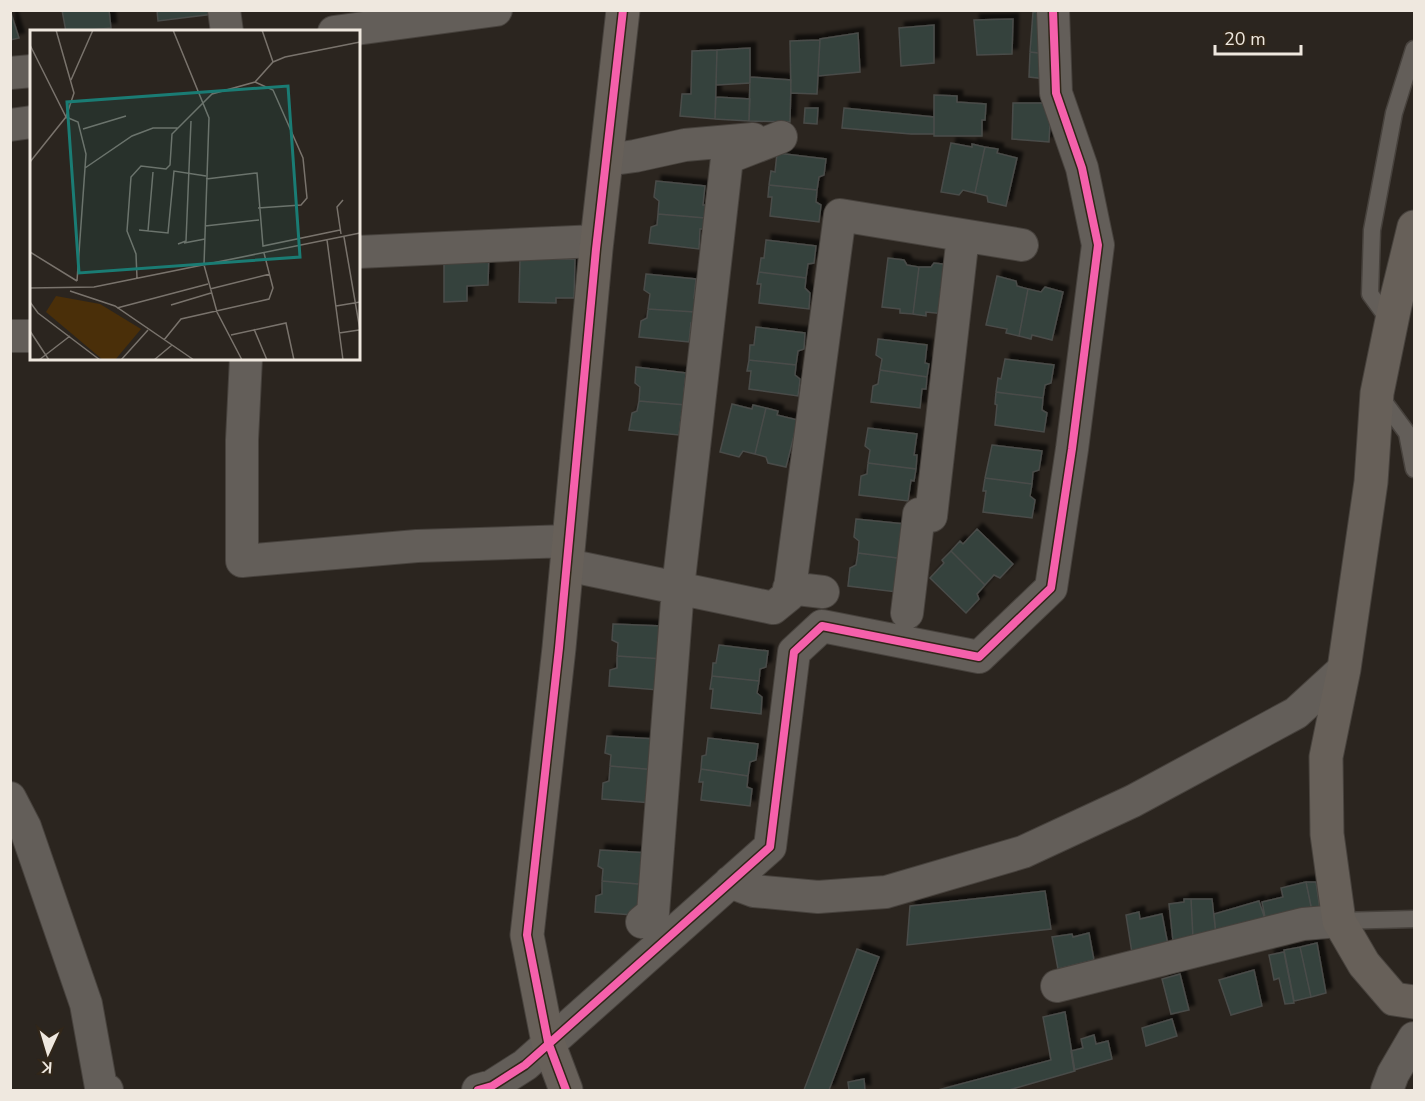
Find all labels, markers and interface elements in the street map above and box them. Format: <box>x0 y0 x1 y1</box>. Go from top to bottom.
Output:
scale bar <box>1215 18 1300 56</box>
text: 20 m <box>1224 27 1266 51</box>
inset map <box>30 30 360 360</box>
north arrow <box>18 1023 78 1083</box>
text: K <box>40 1056 53 1078</box>

